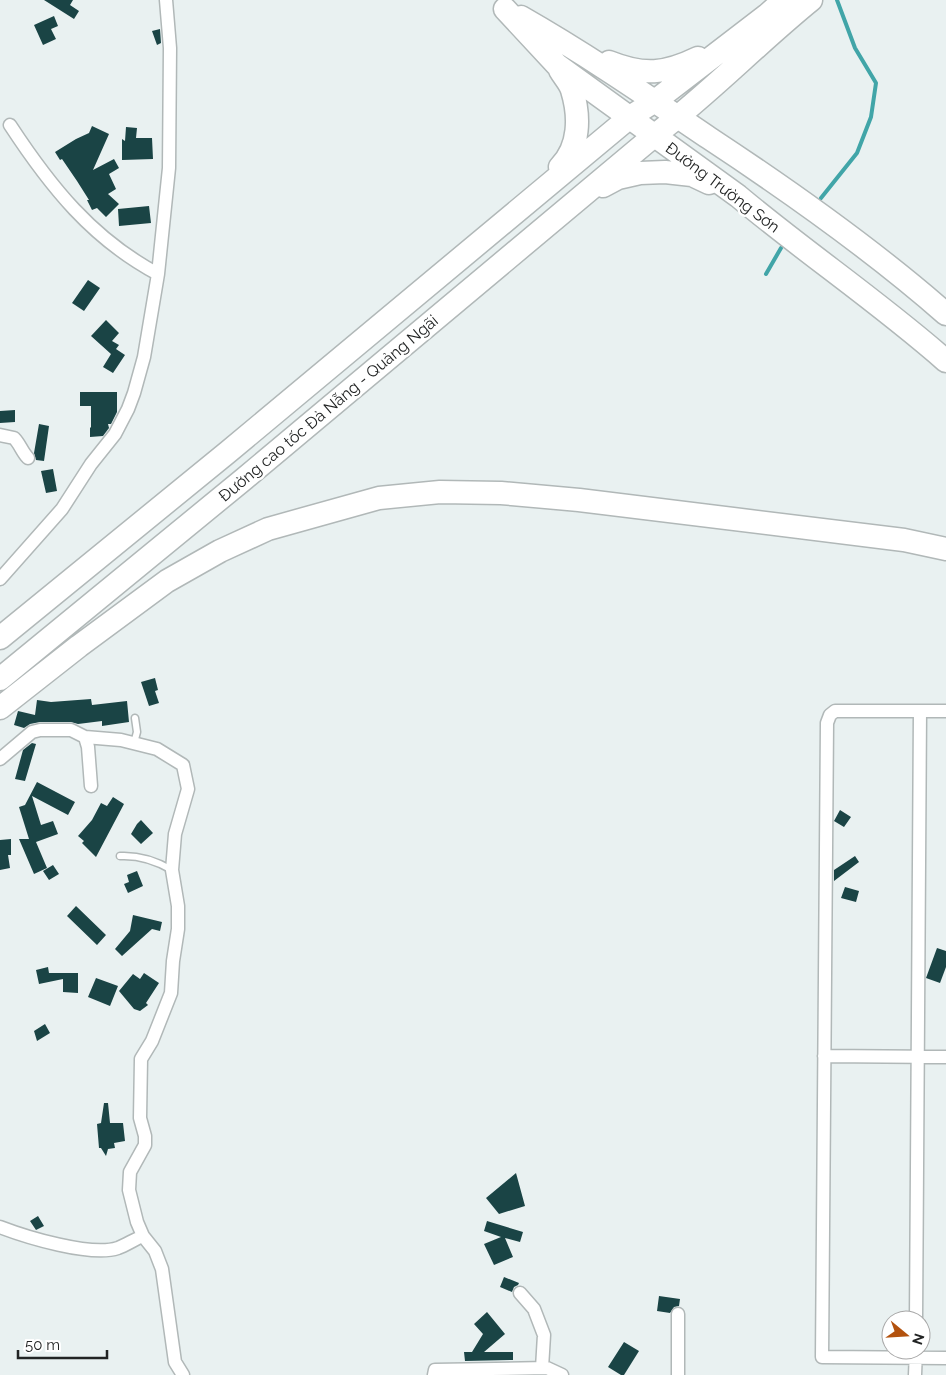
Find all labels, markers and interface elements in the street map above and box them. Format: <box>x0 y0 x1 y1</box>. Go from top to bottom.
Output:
street label: Đường Trường Sơn <box>662 138 784 237</box>
street label: Đường cao tốc Đà Nẵng - Quảng Ngãi <box>215 311 442 506</box>
north arrow <box>881 1310 931 1360</box>
scale bar <box>18 1328 106 1360</box>
text: N <box>909 1331 928 1347</box>
text: 50 m <box>25 1336 60 1354</box>

